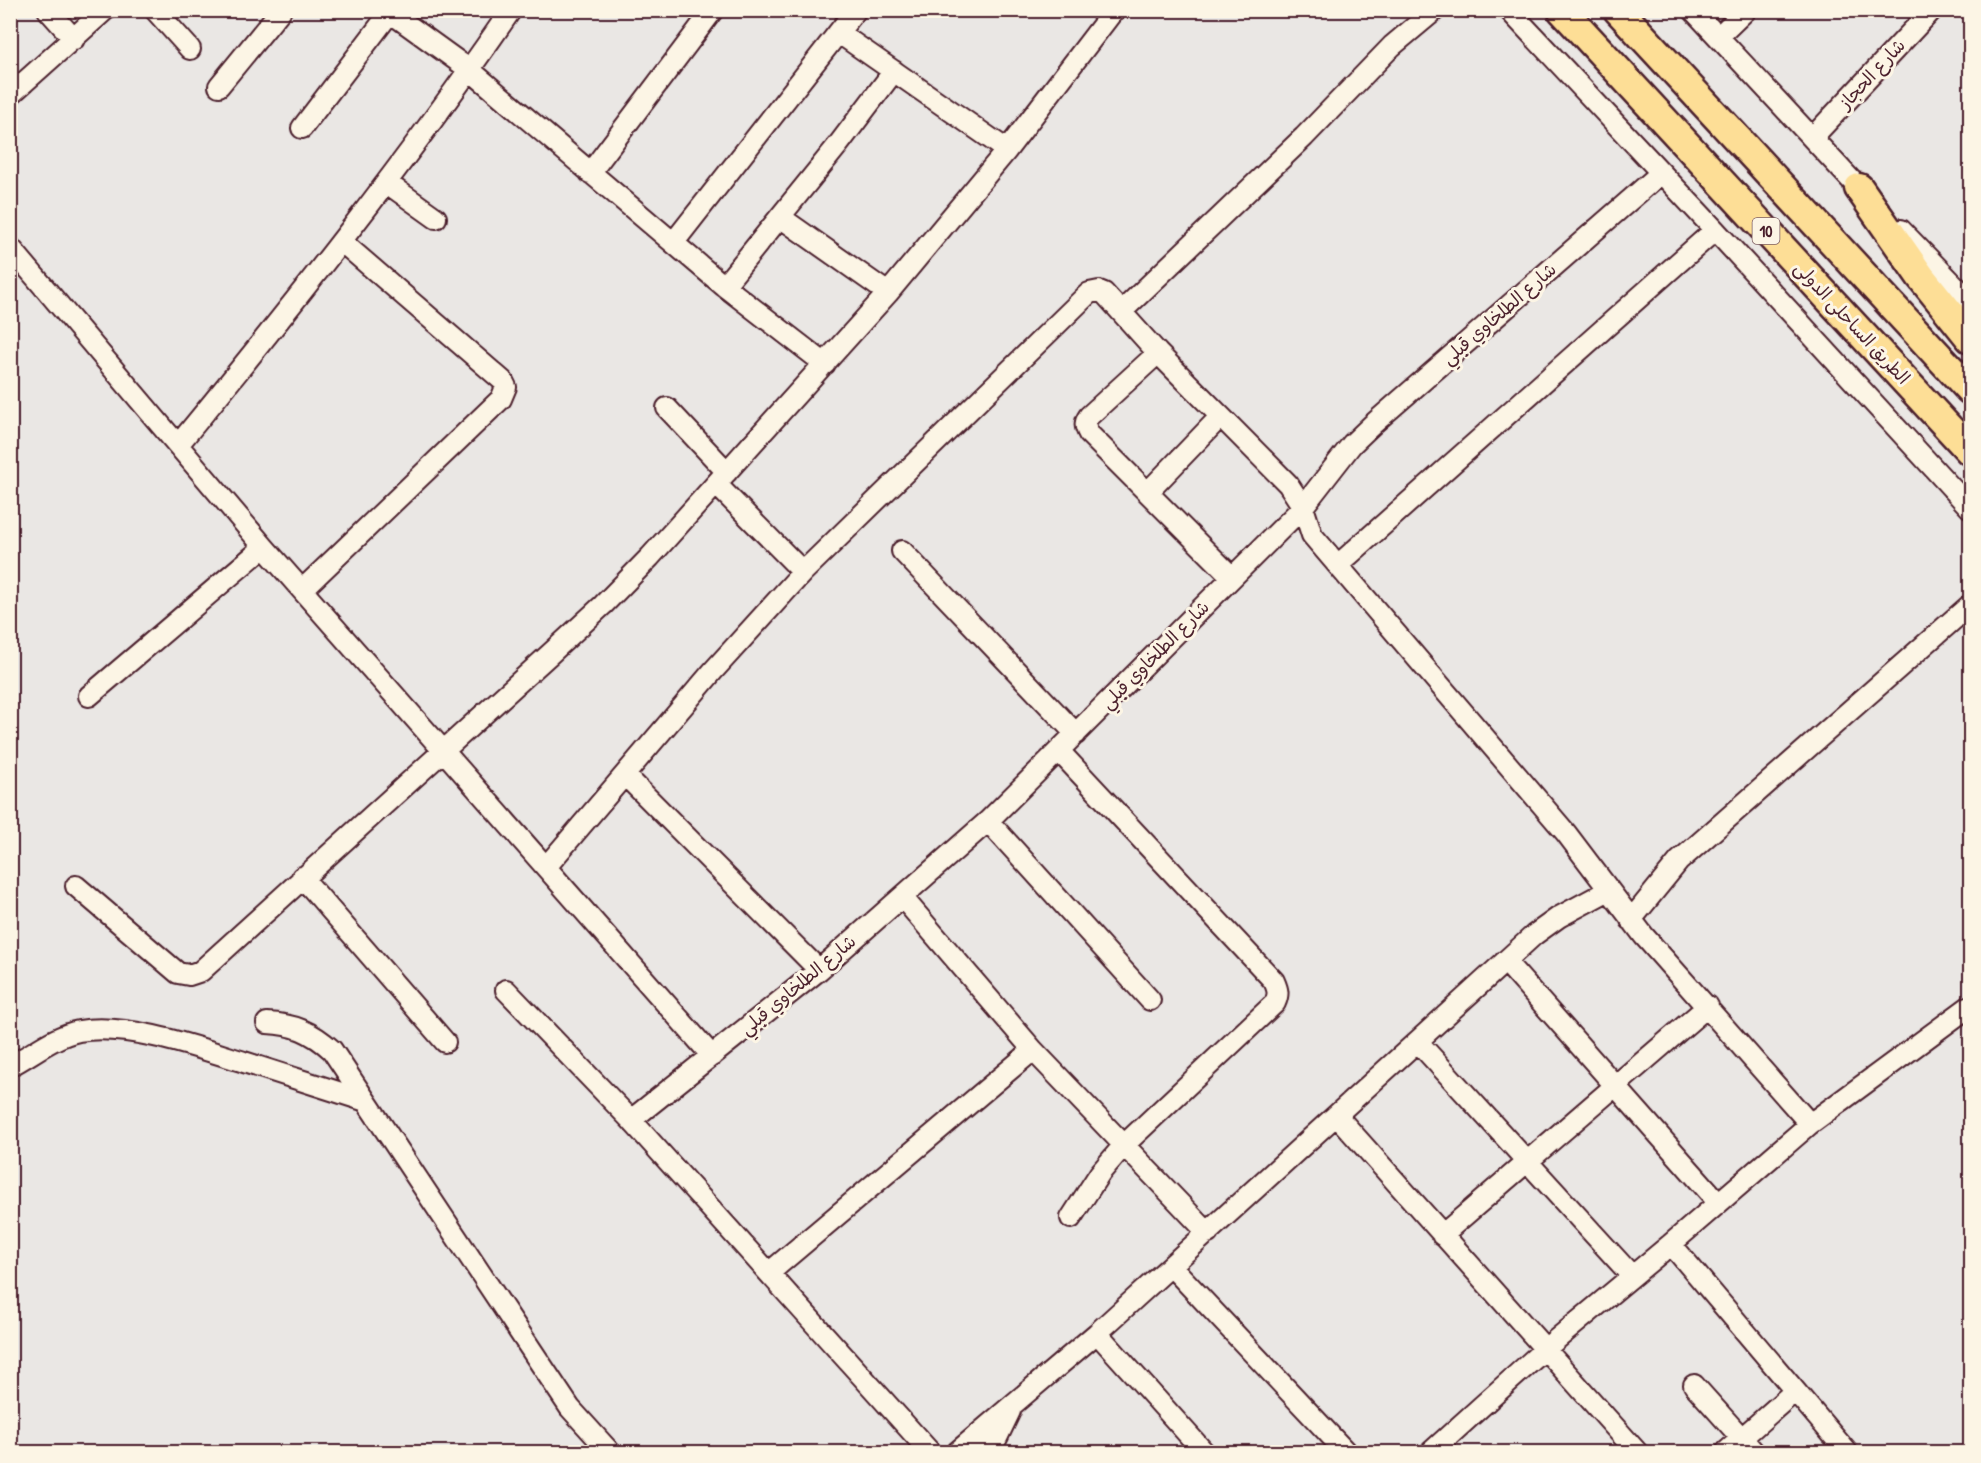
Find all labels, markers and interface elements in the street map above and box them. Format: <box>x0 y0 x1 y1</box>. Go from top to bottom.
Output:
street label: شارع الحجاز <box>1831 33 1911 116</box>
road number: 10 <box>1752 218 1780 244</box>
street label: الطريق الساحلى الدولى <box>1789 256 1916 390</box>
street label: شارع الطلخاوي قبلي <box>1436 257 1564 373</box>
street label: شارع الطلخاوي قبلي <box>1095 595 1217 717</box>
street label: شارع الطلخاوي قبلي <box>734 929 864 1044</box>

